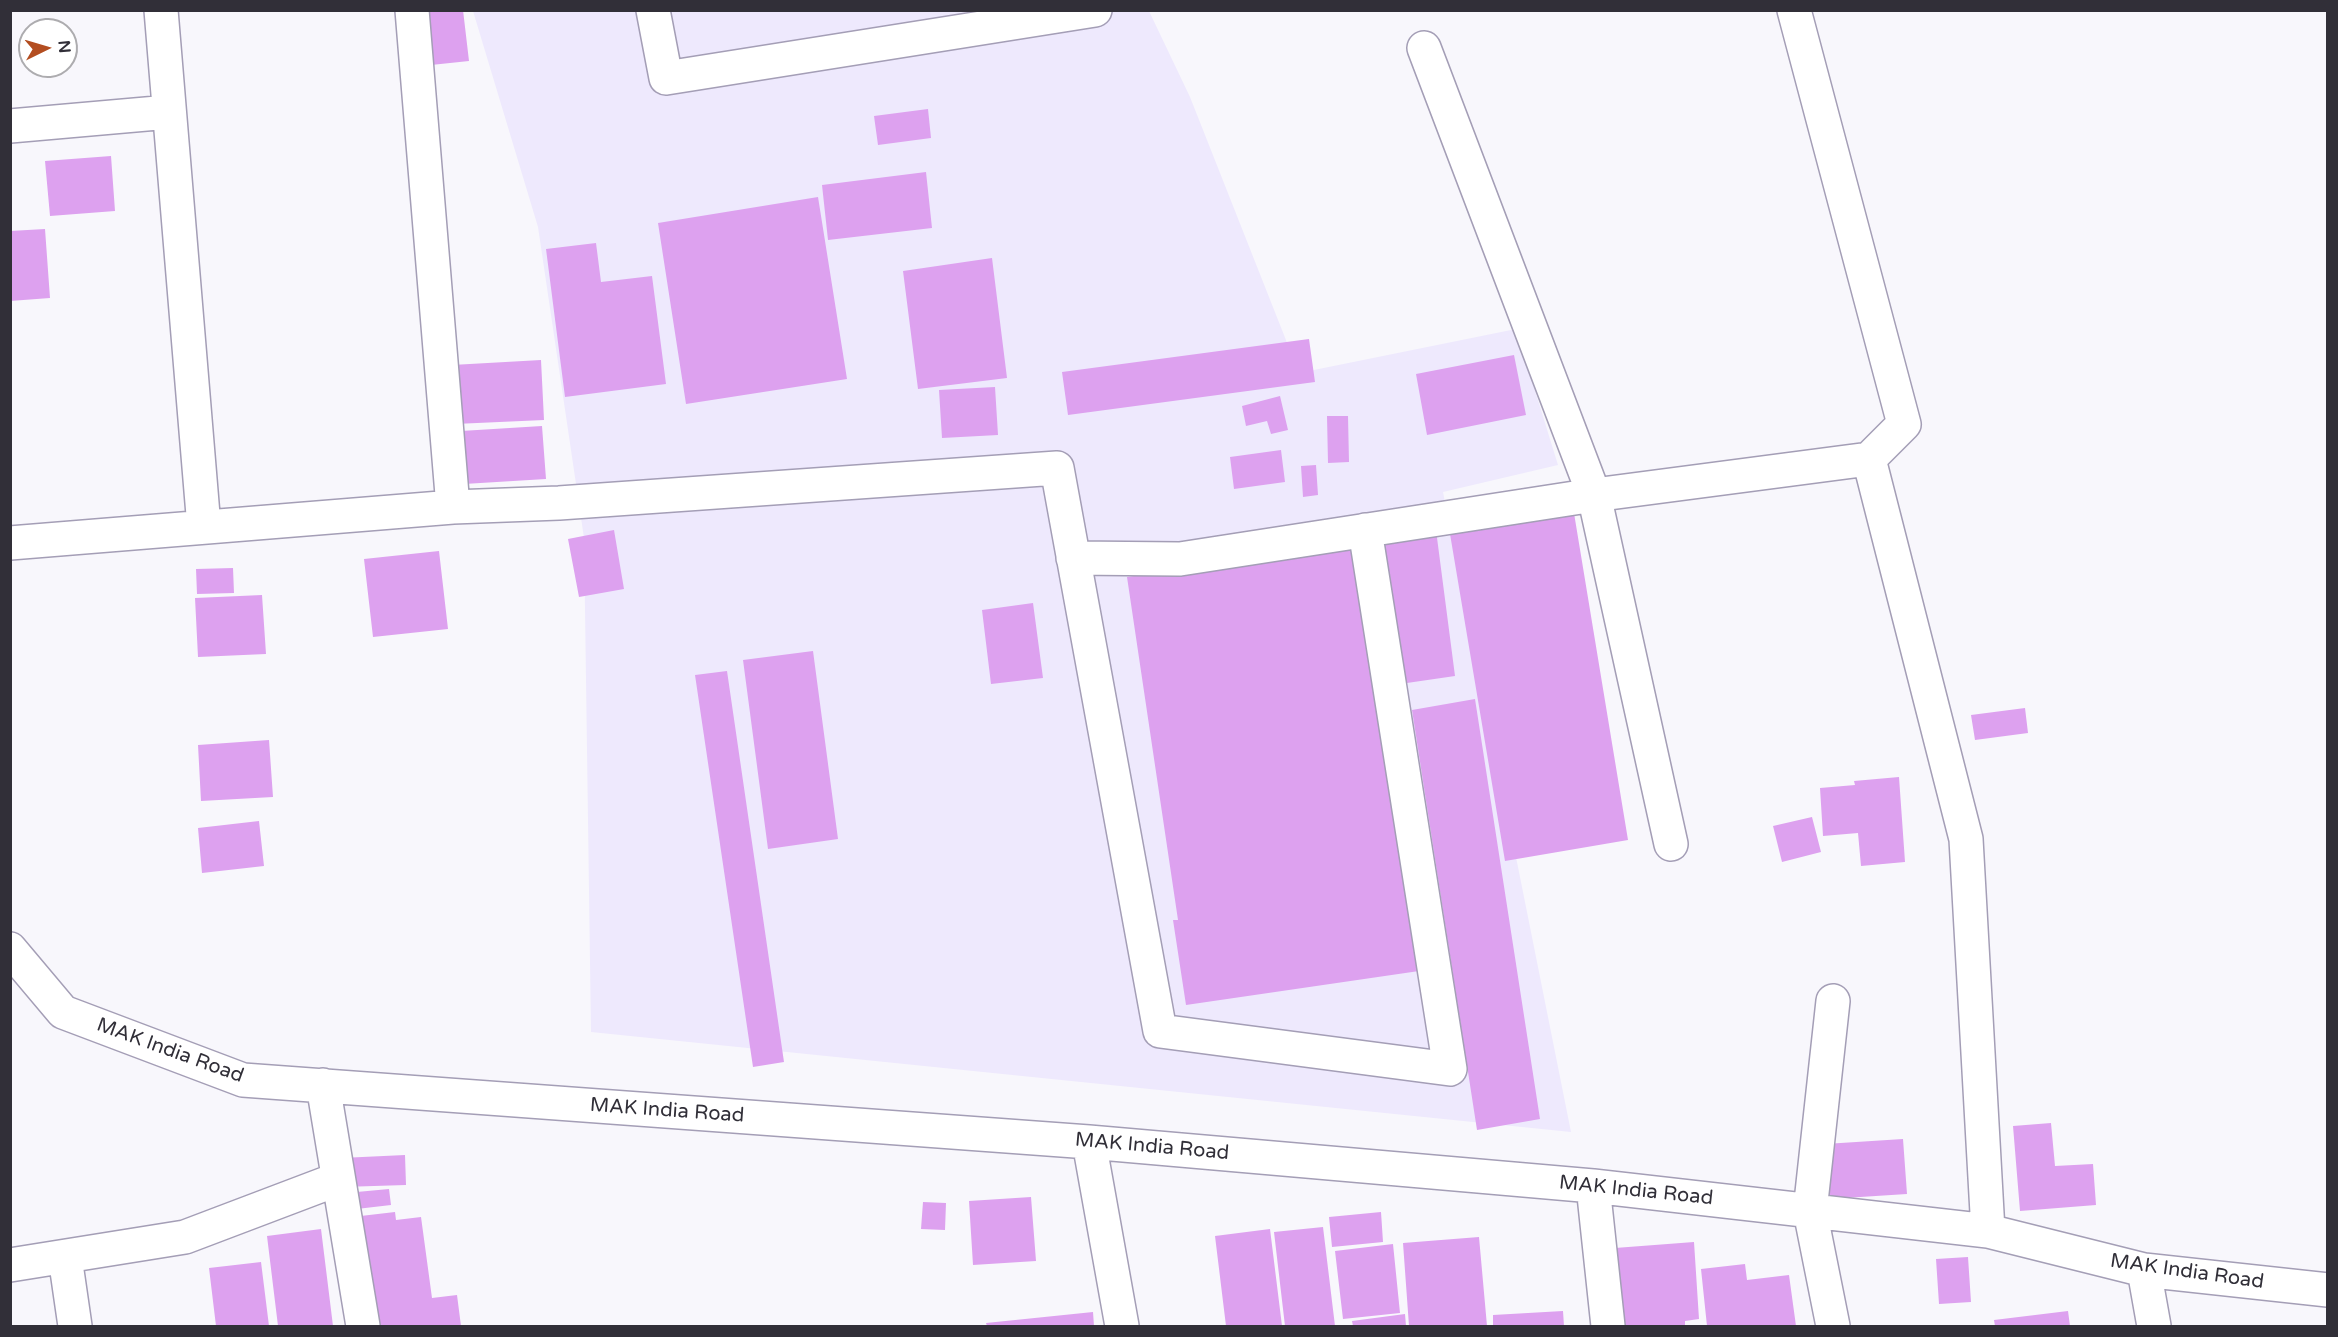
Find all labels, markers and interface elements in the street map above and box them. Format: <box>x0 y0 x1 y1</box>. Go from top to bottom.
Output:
north arrow <box>18 18 78 78</box>
text: N <box>53 39 74 54</box>
street label: MAK India Road <box>93 1013 247 1089</box>
street label: MAK India Road <box>589 1094 745 1128</box>
street label: MAK India Road <box>1074 1128 1230 1166</box>
street label: MAK India Road <box>1558 1171 1714 1211</box>
street label: MAK India Road <box>2109 1249 2265 1295</box>

